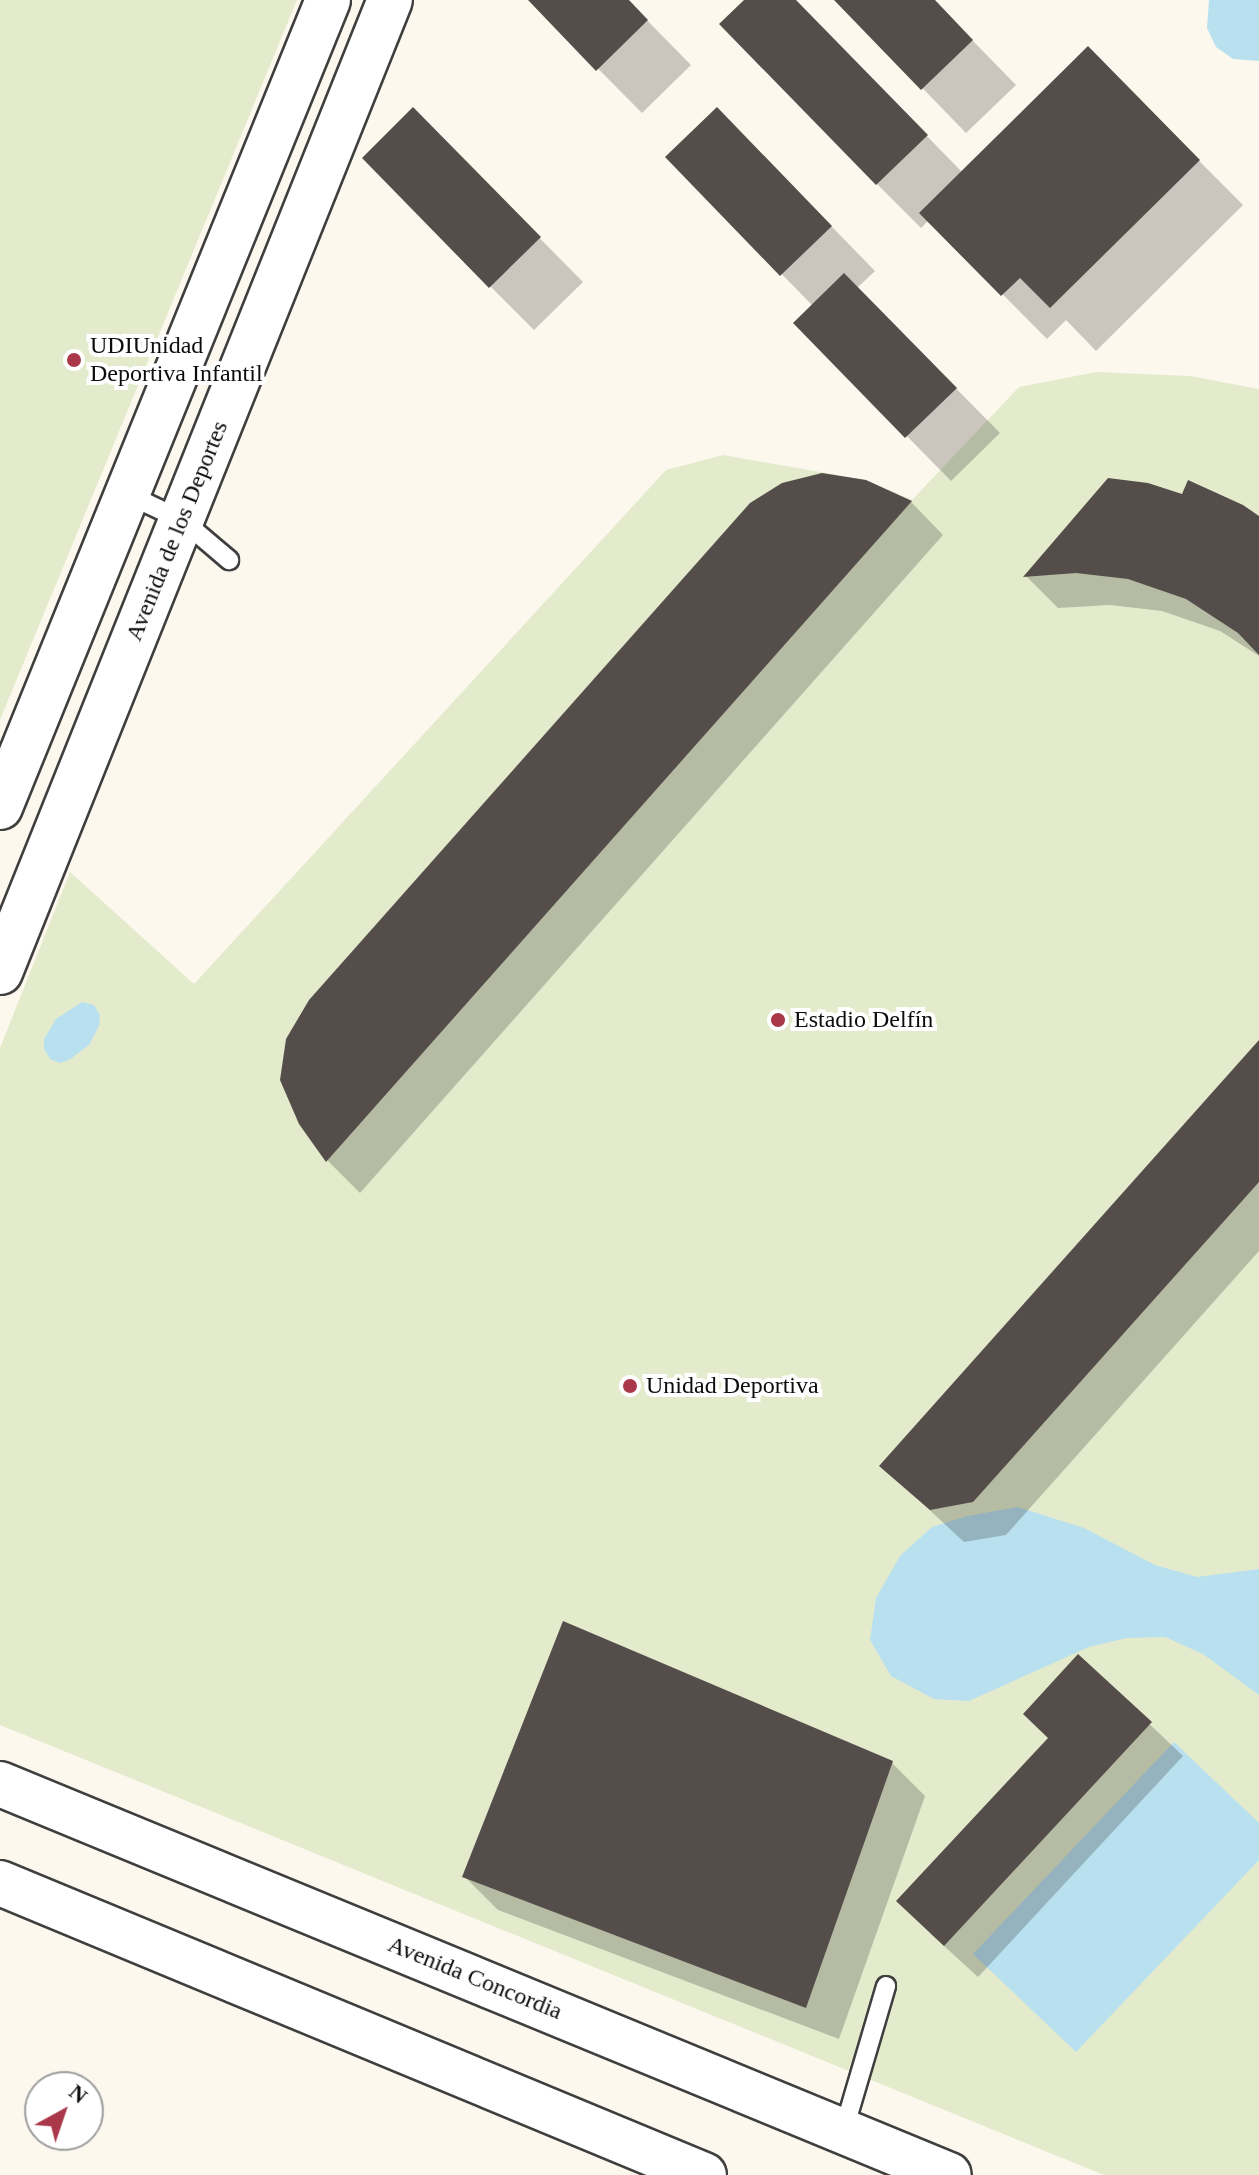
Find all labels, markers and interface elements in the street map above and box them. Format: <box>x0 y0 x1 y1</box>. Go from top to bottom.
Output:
place label: UDIUnidad Deportiva Infantil <box>90 332 263 388</box>
marker: UDIUnidad Deportiva Infantil <box>65 351 83 369</box>
street label: Avenida de los Deportes <box>120 417 234 645</box>
place label: Estadio Delfín <box>794 1006 933 1034</box>
marker: Estadio Delfín <box>769 1011 787 1029</box>
place label: Unidad Deportiva <box>646 1372 819 1400</box>
marker: Unidad Deportiva <box>621 1377 639 1395</box>
street label: Avenida Concordia <box>384 1930 566 2026</box>
north arrow <box>24 2071 104 2151</box>
text: N <box>64 2079 93 2108</box>

